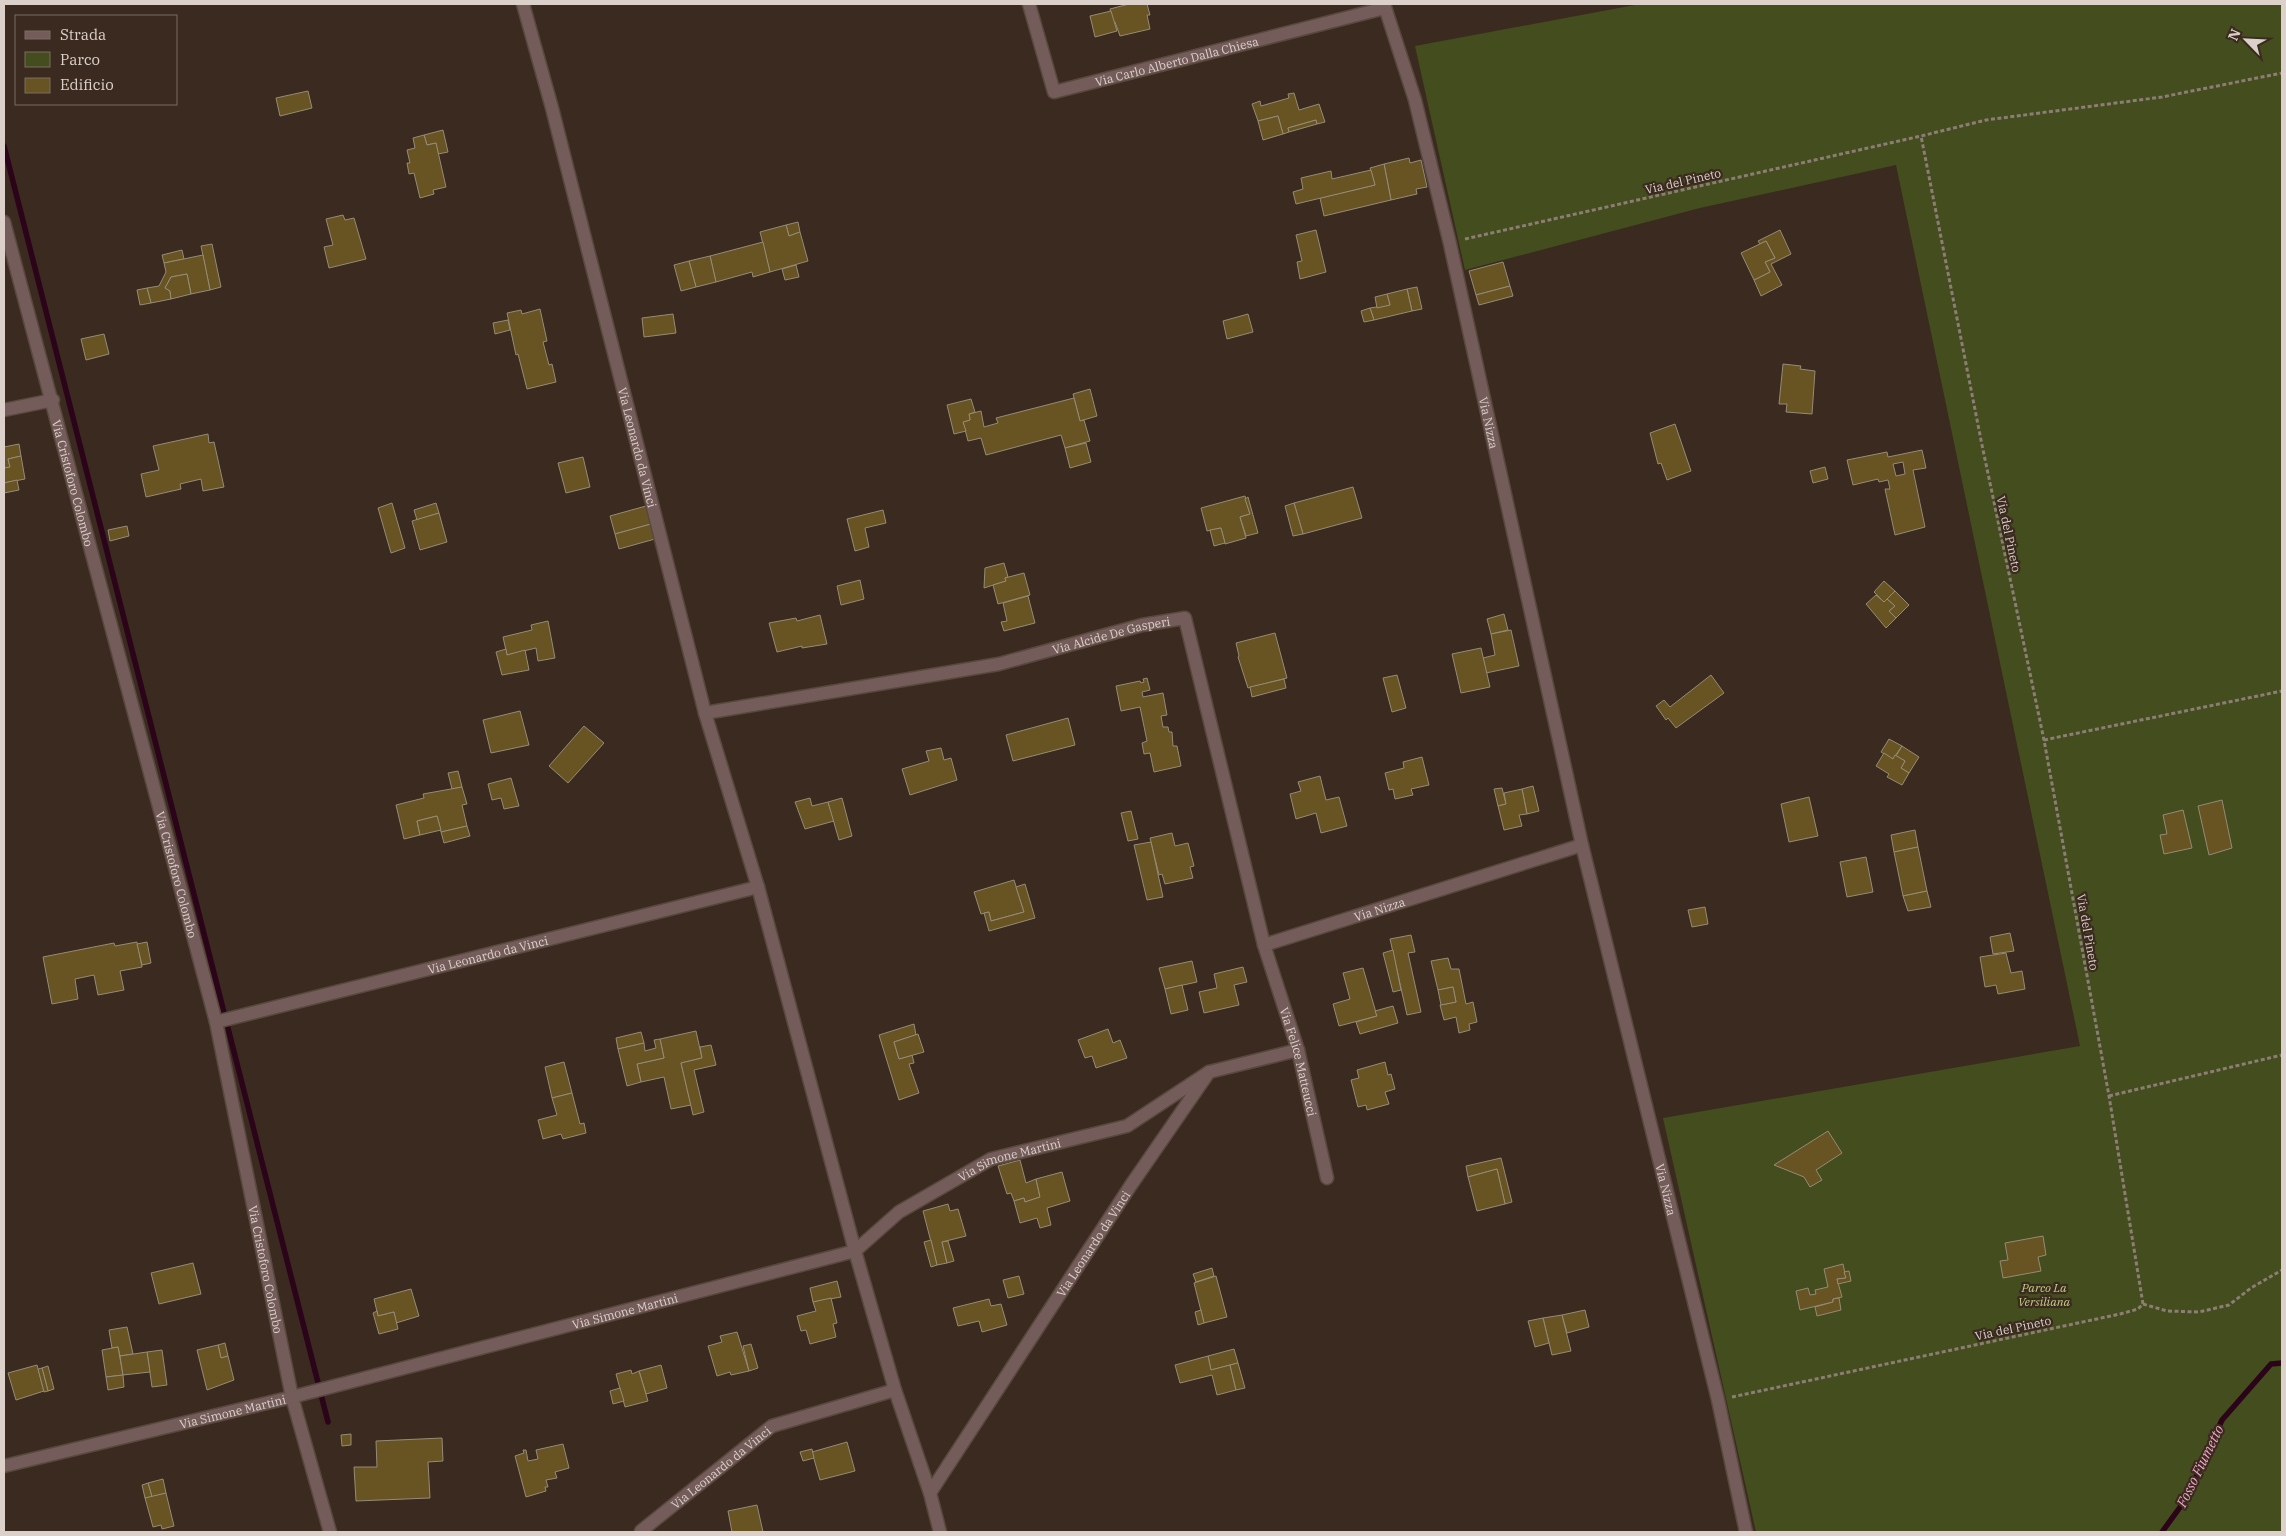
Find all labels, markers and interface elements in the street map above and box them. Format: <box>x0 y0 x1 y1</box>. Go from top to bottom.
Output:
legend <box>15 15 178 105</box>
north arrow <box>2221 15 2271 65</box>
text: Strada <box>60 25 106 44</box>
text: N <box>2224 26 2245 43</box>
street label: Via Carlo Alberto Dalla Chiesa <box>1093 33 1260 89</box>
text: Parco <box>60 50 100 69</box>
text: Edificio <box>60 75 114 94</box>
street label: Via del Pineto <box>1644 165 1723 197</box>
street label: Via Leonardo da Vinci <box>615 386 660 509</box>
street label: Via Nizza <box>1476 395 1502 450</box>
street label: Via Cristoforo Colombo <box>49 418 97 548</box>
street label: Via del Pineto <box>1994 495 2024 574</box>
street label: Via Alcide De Gasperi <box>1050 613 1171 657</box>
street label: Via Cristoforo Colombo <box>153 810 201 940</box>
street label: Via Nizza <box>1352 893 1407 924</box>
street label: Via del Pineto <box>2074 893 2102 972</box>
street label: Via Leonardo da Vinci <box>426 932 550 977</box>
street label: Via Felice Matteucci <box>1277 1005 1320 1118</box>
street label: Via Simone Martini <box>955 1135 1063 1184</box>
street label: Via Nizza <box>1653 1162 1680 1217</box>
street label: Via Leonardo da Vinci <box>1053 1187 1133 1299</box>
street label: Via Cristoforo Colombo <box>246 1204 286 1335</box>
park label: Parco La Versiliana <box>2018 1280 2071 1309</box>
street label: Via Simone Martini <box>570 1290 680 1332</box>
street label: Via del Pineto <box>1974 1313 2053 1343</box>
street label: Via Simone Martini <box>178 1391 287 1431</box>
water label: Fosso Fiumetto <box>2172 1422 2228 1511</box>
street label: Via Leonardo da Vinci <box>668 1423 774 1512</box>

